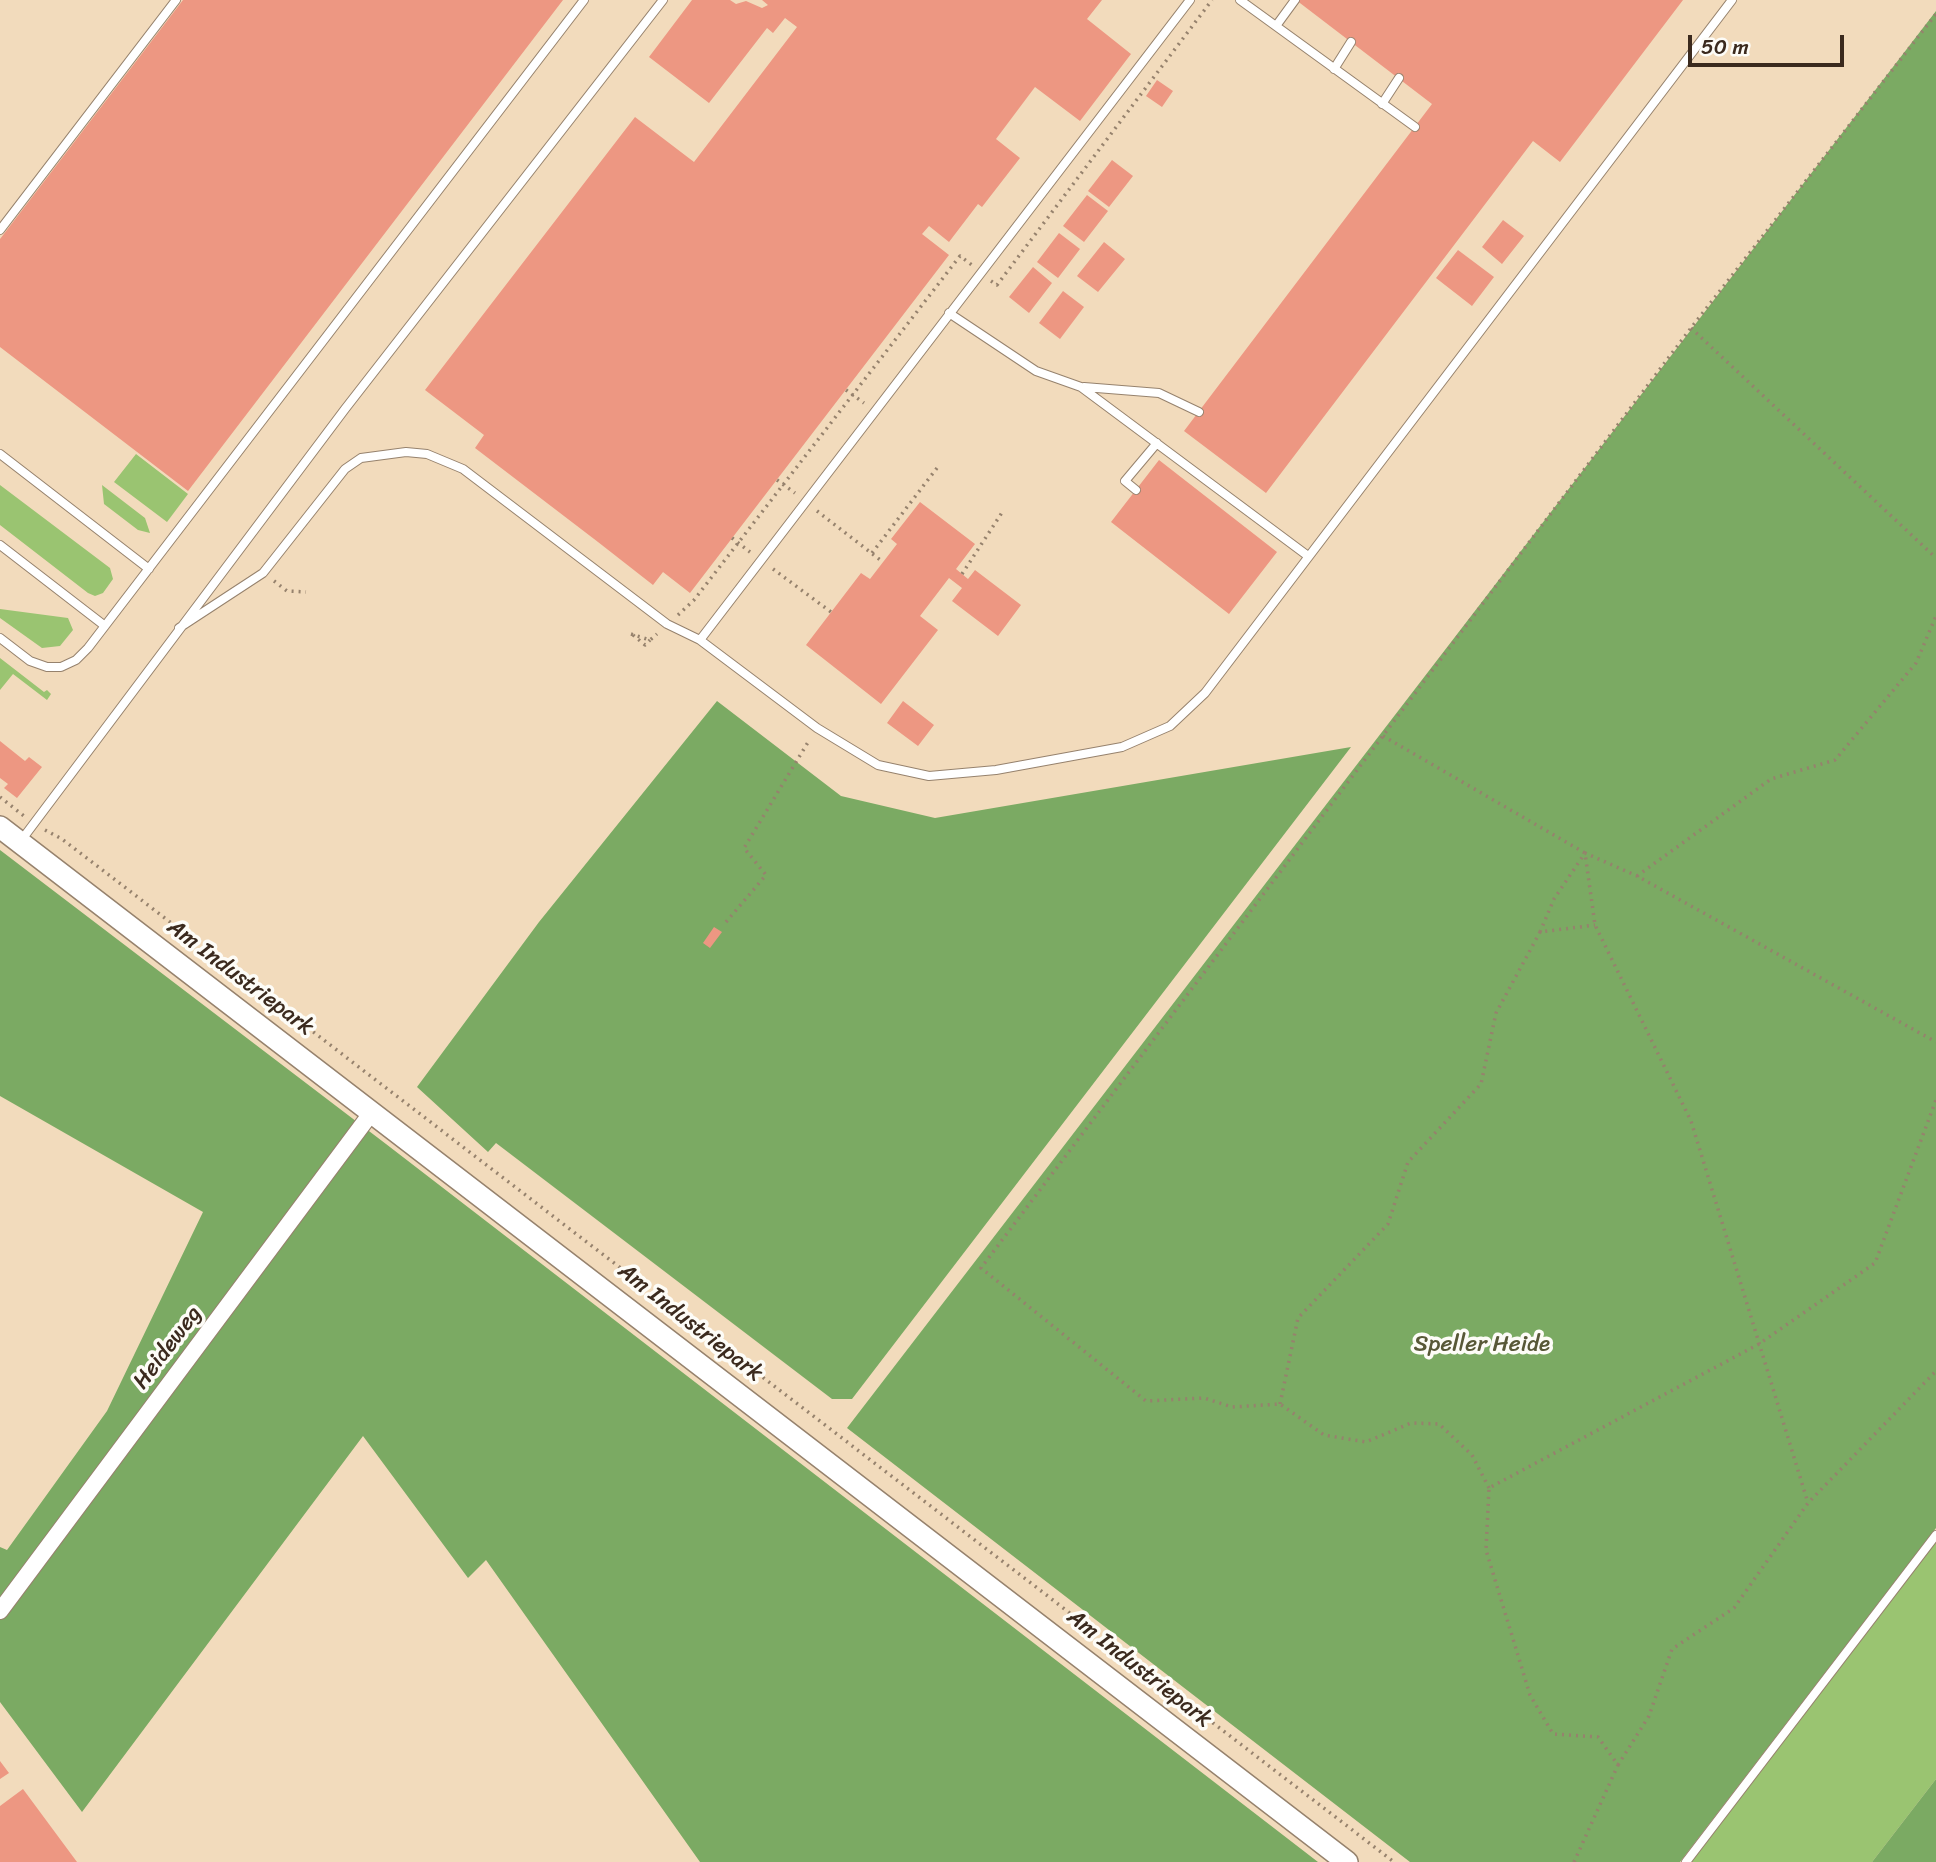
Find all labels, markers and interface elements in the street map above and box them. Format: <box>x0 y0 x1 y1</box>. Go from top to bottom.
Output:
scale bar <box>1691 21 1847 65</box>
text: 50 m <box>1701 28 1749 66</box>
street label: Am Industriepark <box>161 914 319 1042</box>
street label: Am Industriepark <box>612 1258 768 1388</box>
street label: Heideweg <box>128 1301 208 1395</box>
park label: Speller Heide <box>1414 1331 1550 1359</box>
street label: Am Industriepark <box>1061 1604 1217 1734</box>

